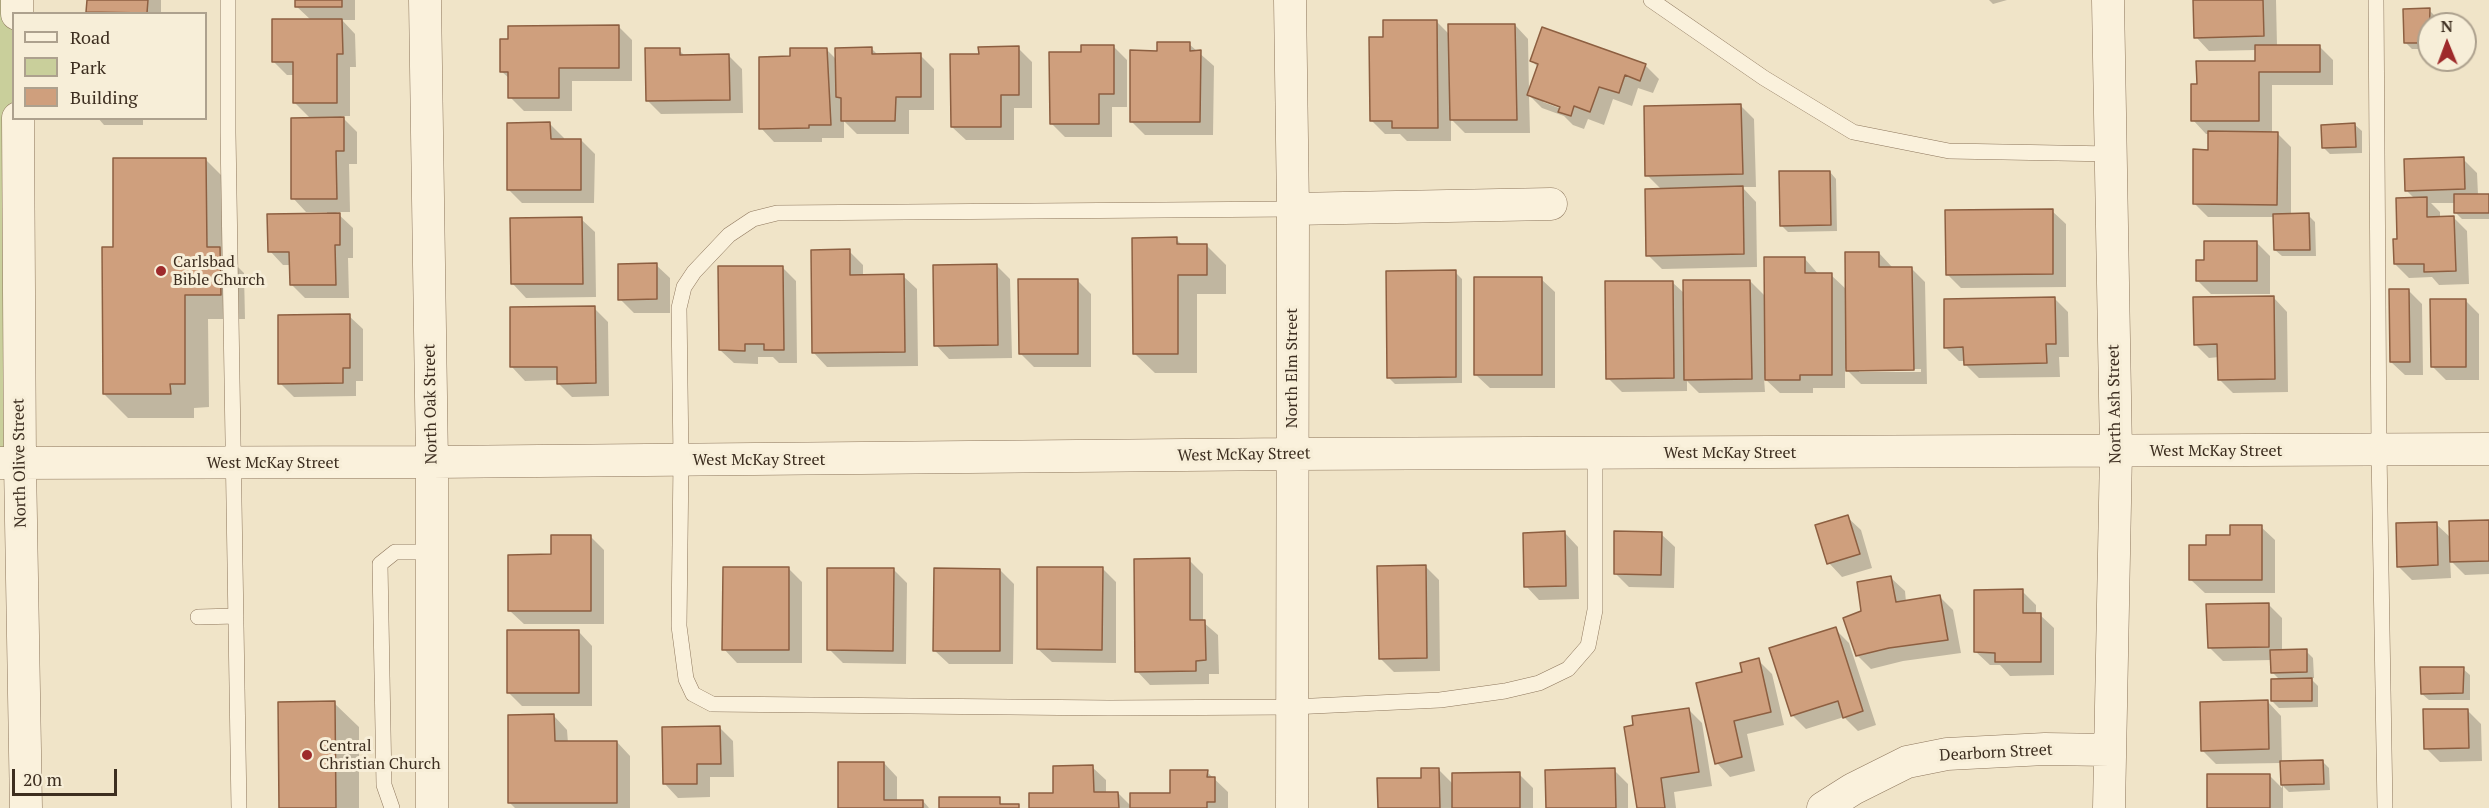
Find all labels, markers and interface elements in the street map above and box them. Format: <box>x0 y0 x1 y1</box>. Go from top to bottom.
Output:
legend <box>12 12 207 120</box>
north arrow <box>2417 12 2477 72</box>
text: N <box>2440 15 2453 37</box>
text: Road <box>70 25 110 49</box>
text: Park <box>70 55 106 79</box>
text: Building <box>70 85 138 109</box>
place label: Carlsbad Bible Church <box>173 252 265 290</box>
marker: Carlsbad Bible Church <box>154 264 168 278</box>
street label: North Elm Street <box>1282 308 1302 428</box>
street label: North Oak Street <box>420 344 442 464</box>
street label: North Ash Street <box>2104 344 2126 464</box>
street label: North Olive Street <box>9 398 31 528</box>
street label: West McKay Street <box>2149 441 2283 461</box>
street label: West McKay Street <box>1663 443 1797 463</box>
street label: West McKay Street <box>1177 444 1311 466</box>
street label: West McKay Street <box>692 450 826 470</box>
street label: West McKay Street <box>206 453 340 473</box>
place label: Central Christian Church <box>319 736 441 774</box>
street label: Dearborn Street <box>1939 740 2053 766</box>
marker: Central Christian Church <box>300 748 314 762</box>
scale bar <box>15 757 120 795</box>
text: 20 m <box>23 767 62 791</box>

